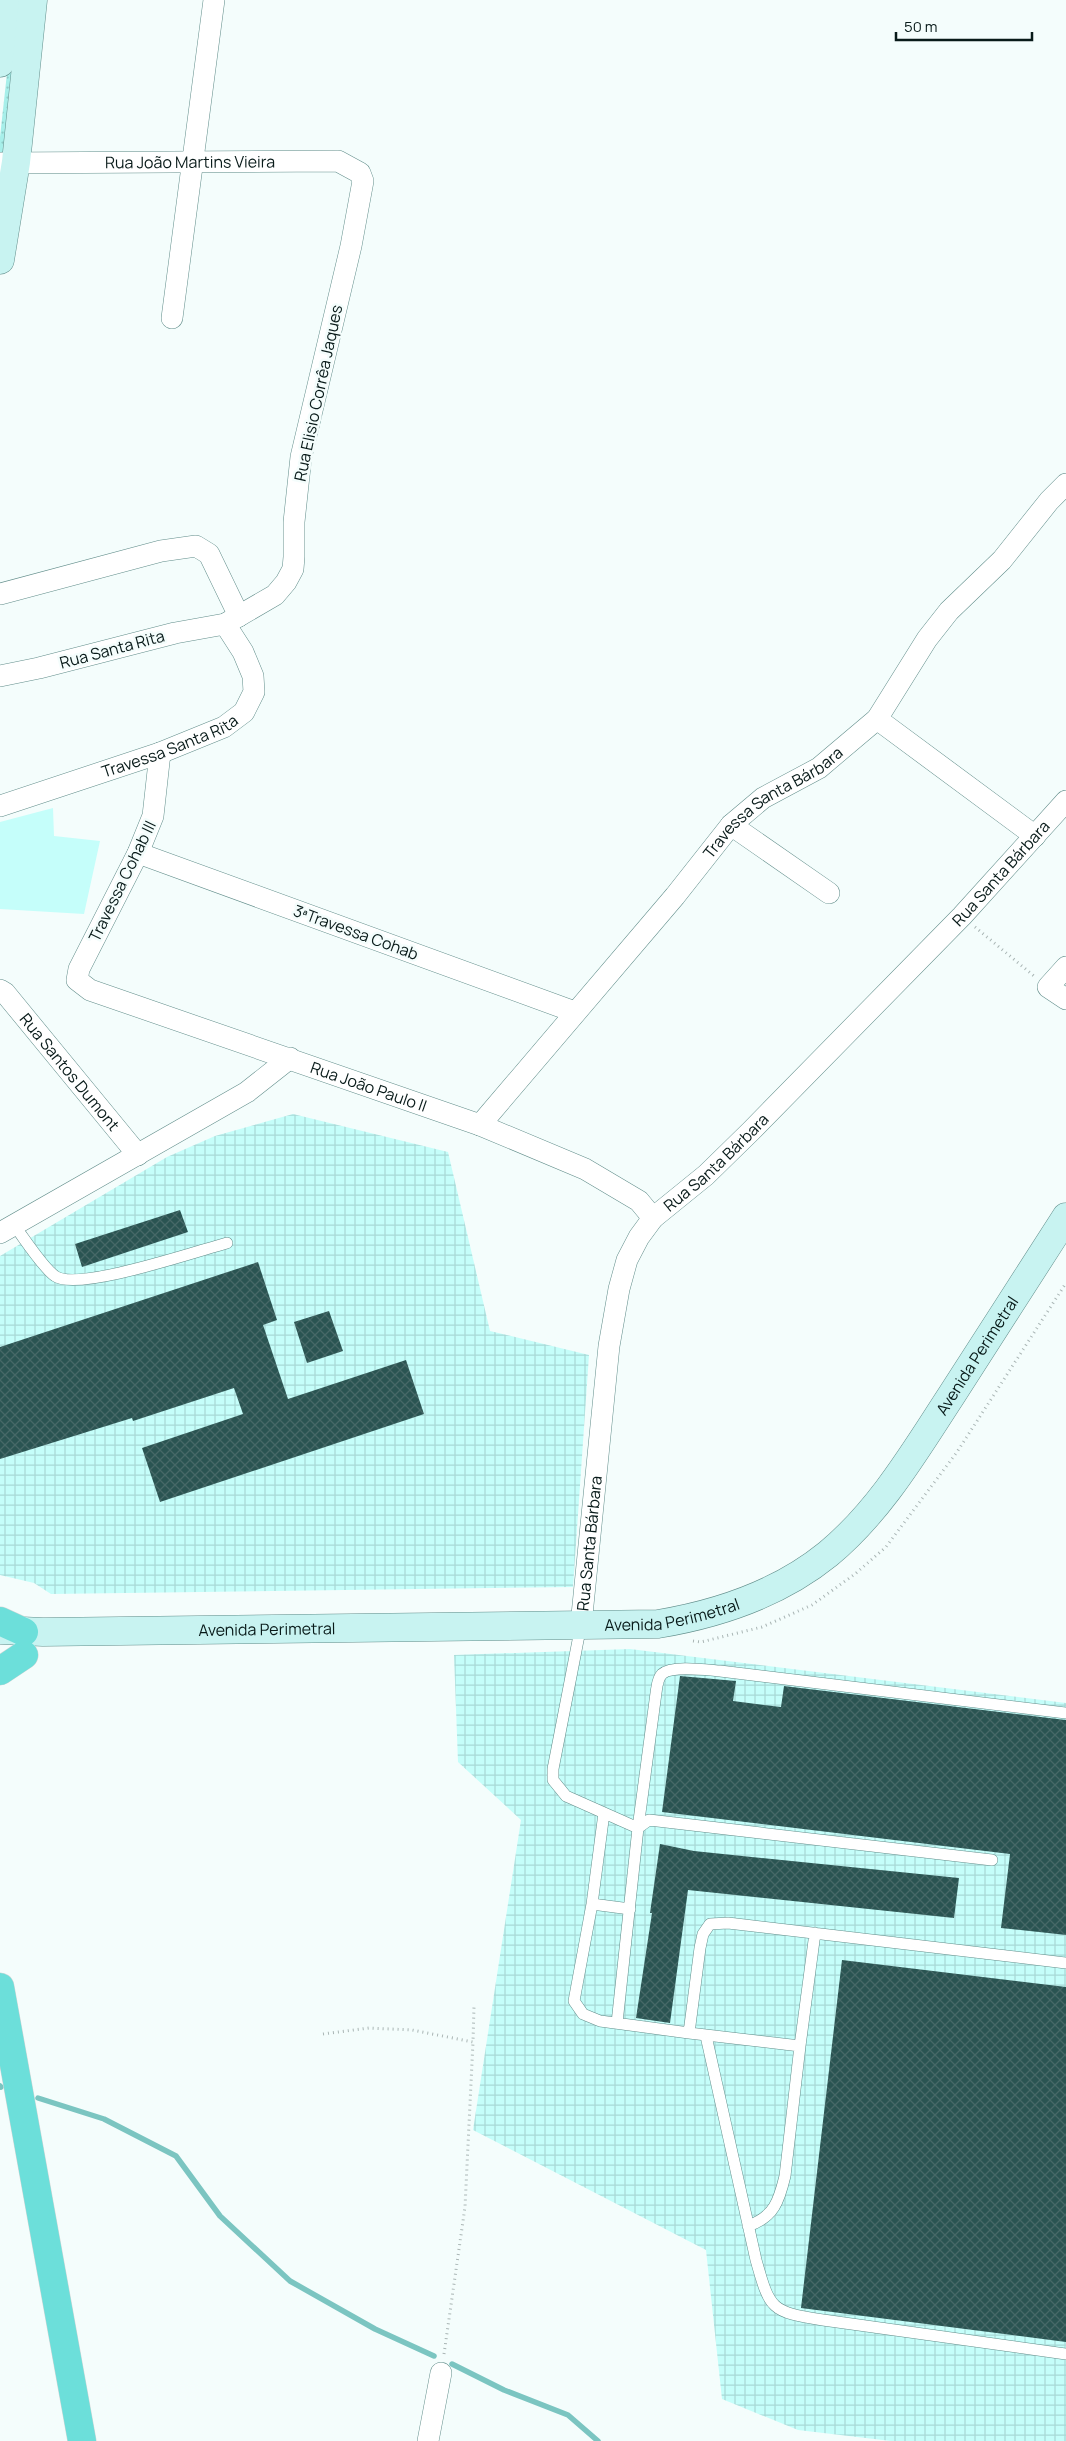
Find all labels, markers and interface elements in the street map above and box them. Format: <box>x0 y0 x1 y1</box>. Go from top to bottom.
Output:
scale bar <box>896 10 1032 42</box>
text: 50 m <box>904 16 938 37</box>
street label: Rua João Martins Vieira <box>105 150 275 173</box>
street label: Rua Elisio Corrêa Jaques <box>289 303 347 483</box>
street label: Rua Santa Rita <box>57 624 167 674</box>
street label: Travessa Santa Rita <box>99 709 242 783</box>
street label: Travessa Santa Bárbara <box>698 742 847 863</box>
street label: Rua Santa Bárbara <box>947 816 1054 931</box>
street label: Travessa Cohab III <box>83 817 161 945</box>
street label: 3ªTravessa Cohab <box>290 899 422 965</box>
street label: Rua Santos Dumont <box>15 1008 125 1135</box>
street label: Rua João Paulo II <box>308 1056 430 1117</box>
street label: Rua Santa Bárbara <box>659 1108 773 1216</box>
street label: Avenida Perimetral <box>931 1292 1023 1419</box>
street label: Rua Santa Bárbara <box>571 1475 607 1612</box>
street label: Avenida Perimetral <box>604 1593 742 1636</box>
street label: Avenida Perimetral <box>198 1617 336 1641</box>

